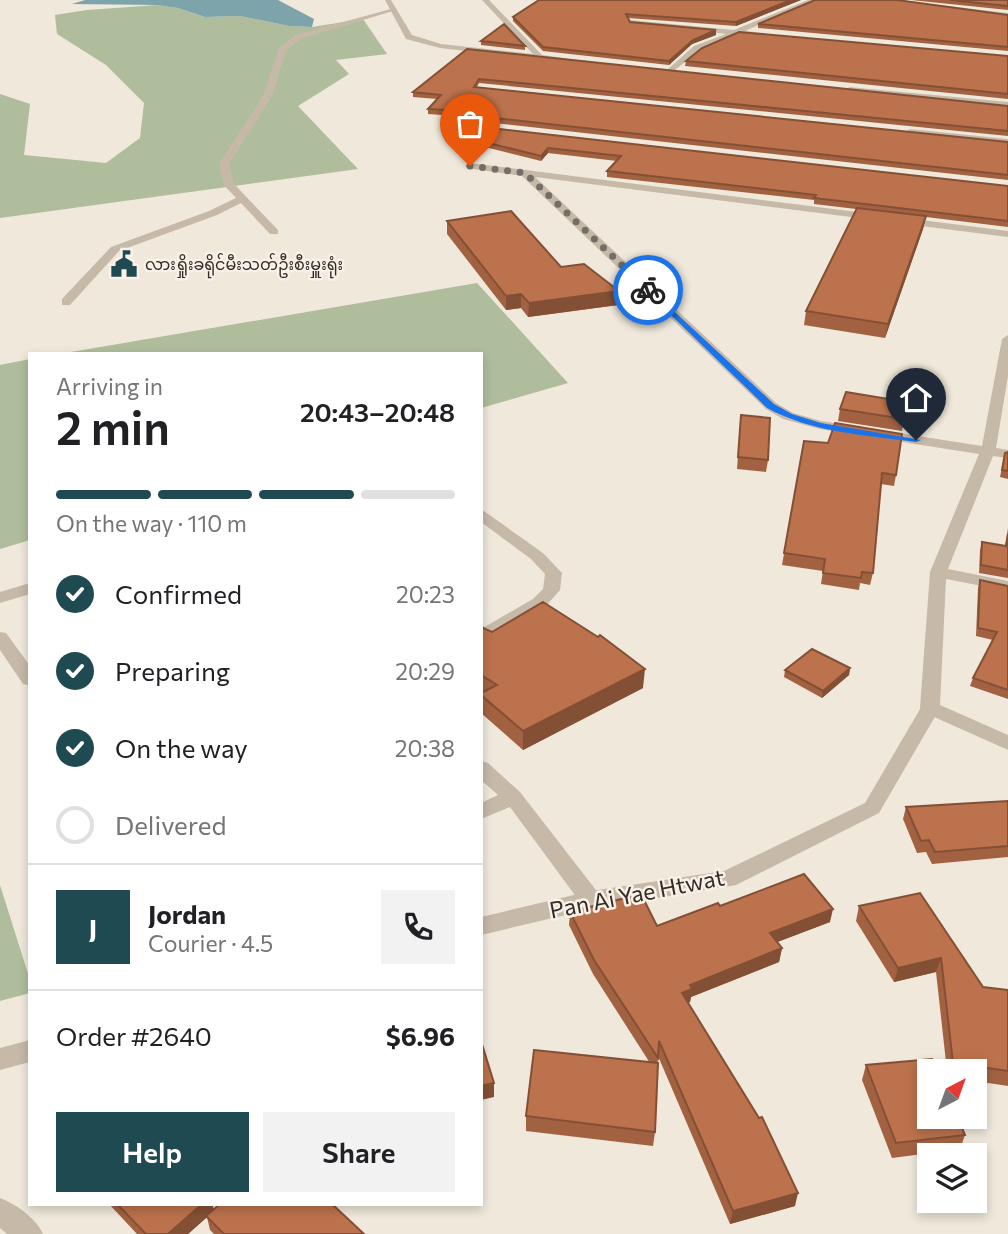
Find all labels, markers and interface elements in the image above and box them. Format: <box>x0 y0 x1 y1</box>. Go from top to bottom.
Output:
pin <box>440 94 500 166</box>
icon: bag <box>451 105 489 143</box>
public building icon: လားရှိုးခရိုင်မီးသတ်ဦးစီးမှူးရုံး <box>109 249 139 279</box>
place label: လားရှိုးခရိုင်မီးသတ်ဦးစီးမှူးရုံး <box>145 253 343 279</box>
courier <box>613 255 683 325</box>
icon: bike <box>629 271 667 309</box>
pin <box>886 368 946 440</box>
text: Arriving in <box>56 372 163 400</box>
icon: home <box>897 379 935 417</box>
text: 20:43–20:48 <box>300 396 455 427</box>
text: 2 min <box>56 398 170 454</box>
text: On the way · 110 m <box>56 509 247 537</box>
icon: check <box>56 575 94 613</box>
text: Confirmed <box>115 578 242 609</box>
text: 20:23 <box>396 580 455 608</box>
icon: check <box>56 652 94 690</box>
text: Preparing <box>115 655 230 686</box>
text: 20:29 <box>395 657 455 685</box>
icon: check <box>56 729 94 767</box>
text: On the way <box>115 732 248 763</box>
text: 20:38 <box>395 734 455 762</box>
text: Delivered <box>115 809 226 840</box>
street label: Pan Ai Yae Htwat <box>547 862 727 924</box>
button: phone <box>381 890 455 964</box>
text: Jordan <box>148 898 226 929</box>
text: J <box>89 912 97 943</box>
text: Courier · 4.5 <box>148 929 273 957</box>
text: Order #2640 <box>56 1020 212 1051</box>
text: $6.96 <box>386 1020 455 1051</box>
north arrow <box>917 1059 987 1129</box>
map controls <box>917 1059 987 1213</box>
button: Help <box>56 1112 249 1192</box>
button: Share <box>263 1112 455 1192</box>
button: layers <box>917 1143 987 1213</box>

